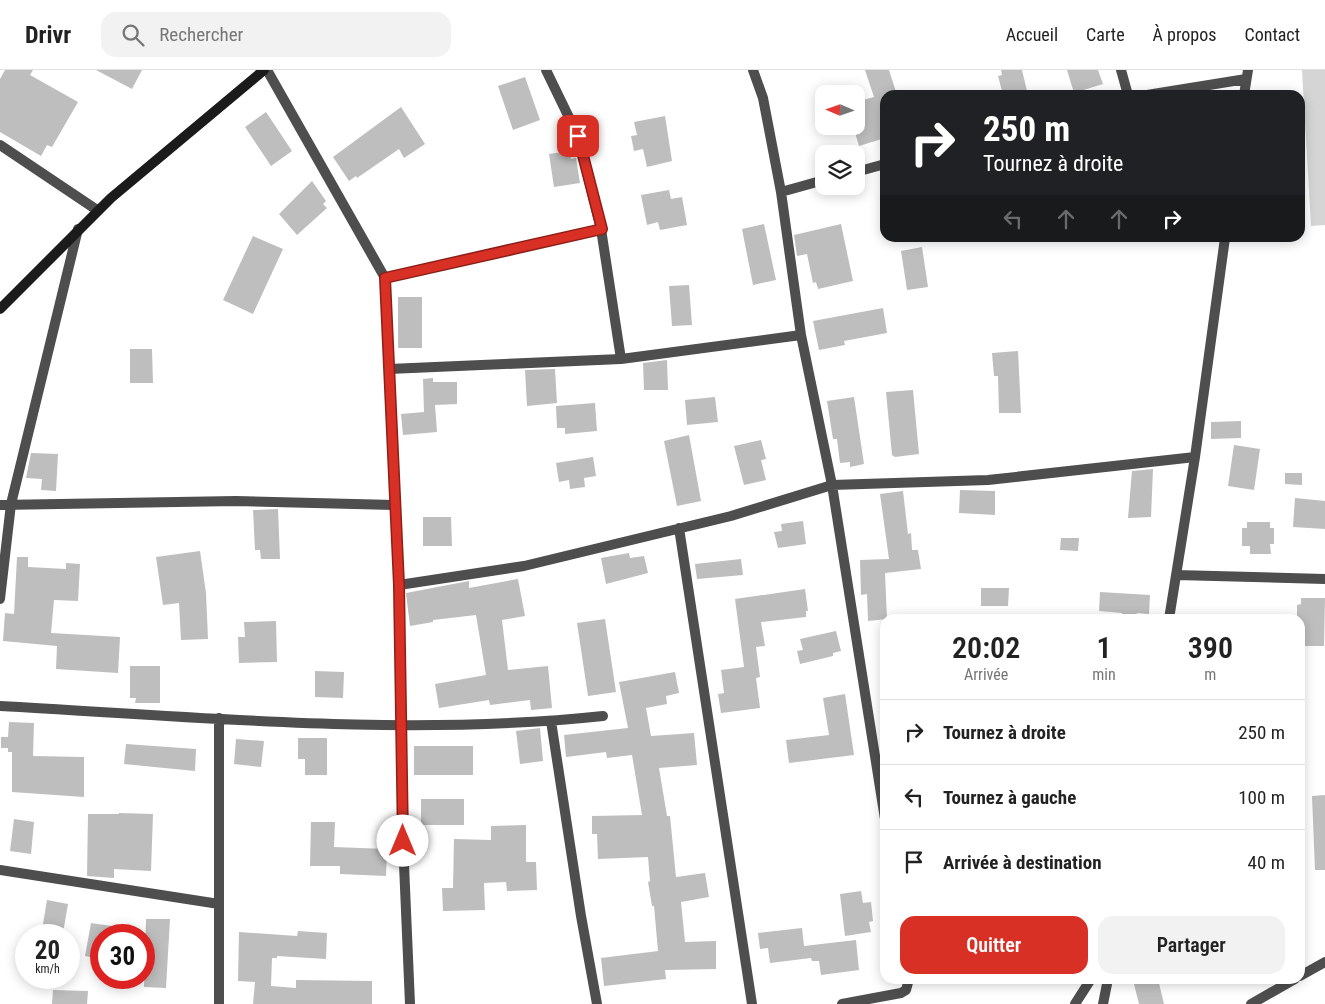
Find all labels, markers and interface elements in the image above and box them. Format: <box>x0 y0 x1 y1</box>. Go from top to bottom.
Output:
search box <box>101 12 451 57</box>
text: Drivr <box>25 21 71 49</box>
icon: search <box>119 21 147 49</box>
text: Rechercher <box>159 23 243 46</box>
text: Accueil <box>1006 24 1058 45</box>
text: Carte <box>1086 24 1125 45</box>
text: À propos <box>1153 24 1216 45</box>
text: Contact <box>1244 24 1300 45</box>
north arrow <box>815 85 865 135</box>
map controls <box>815 85 865 195</box>
text: 250 m <box>983 109 1070 150</box>
icon: right <box>900 110 965 175</box>
pin <box>557 115 599 157</box>
icon: arrive <box>564 122 592 150</box>
button: layers <box>815 145 865 195</box>
text: Tournez à droite <box>983 151 1123 176</box>
icon: left <box>999 205 1027 233</box>
icon: ahead <box>1052 205 1080 233</box>
icon: ahead <box>1105 205 1133 233</box>
icon: right <box>1158 205 1186 233</box>
text: 20:02 <box>952 630 1020 665</box>
text: 1 <box>1096 630 1112 665</box>
text: 390 <box>1188 630 1233 665</box>
text: Arrivée <box>964 665 1008 684</box>
text: min <box>1092 665 1116 684</box>
text: m <box>1204 665 1216 684</box>
icon: right <box>900 718 928 746</box>
text: Tournez à droite <box>943 721 1066 744</box>
text: 250 m <box>1238 721 1285 744</box>
icon: left <box>900 783 928 811</box>
text: Tournez à gauche <box>943 786 1076 809</box>
text: 100 m <box>1238 786 1285 809</box>
position arrow <box>376 814 428 866</box>
icon: arrive <box>900 848 928 876</box>
text: Arrivée à destination <box>943 851 1102 874</box>
text: 40 m <box>1248 851 1285 874</box>
button: Quitter <box>900 916 1088 974</box>
button: Partager <box>1098 916 1285 974</box>
speed limit sign: 30 <box>90 924 155 989</box>
text: 20 <box>35 936 60 965</box>
text: km/h <box>35 962 60 976</box>

